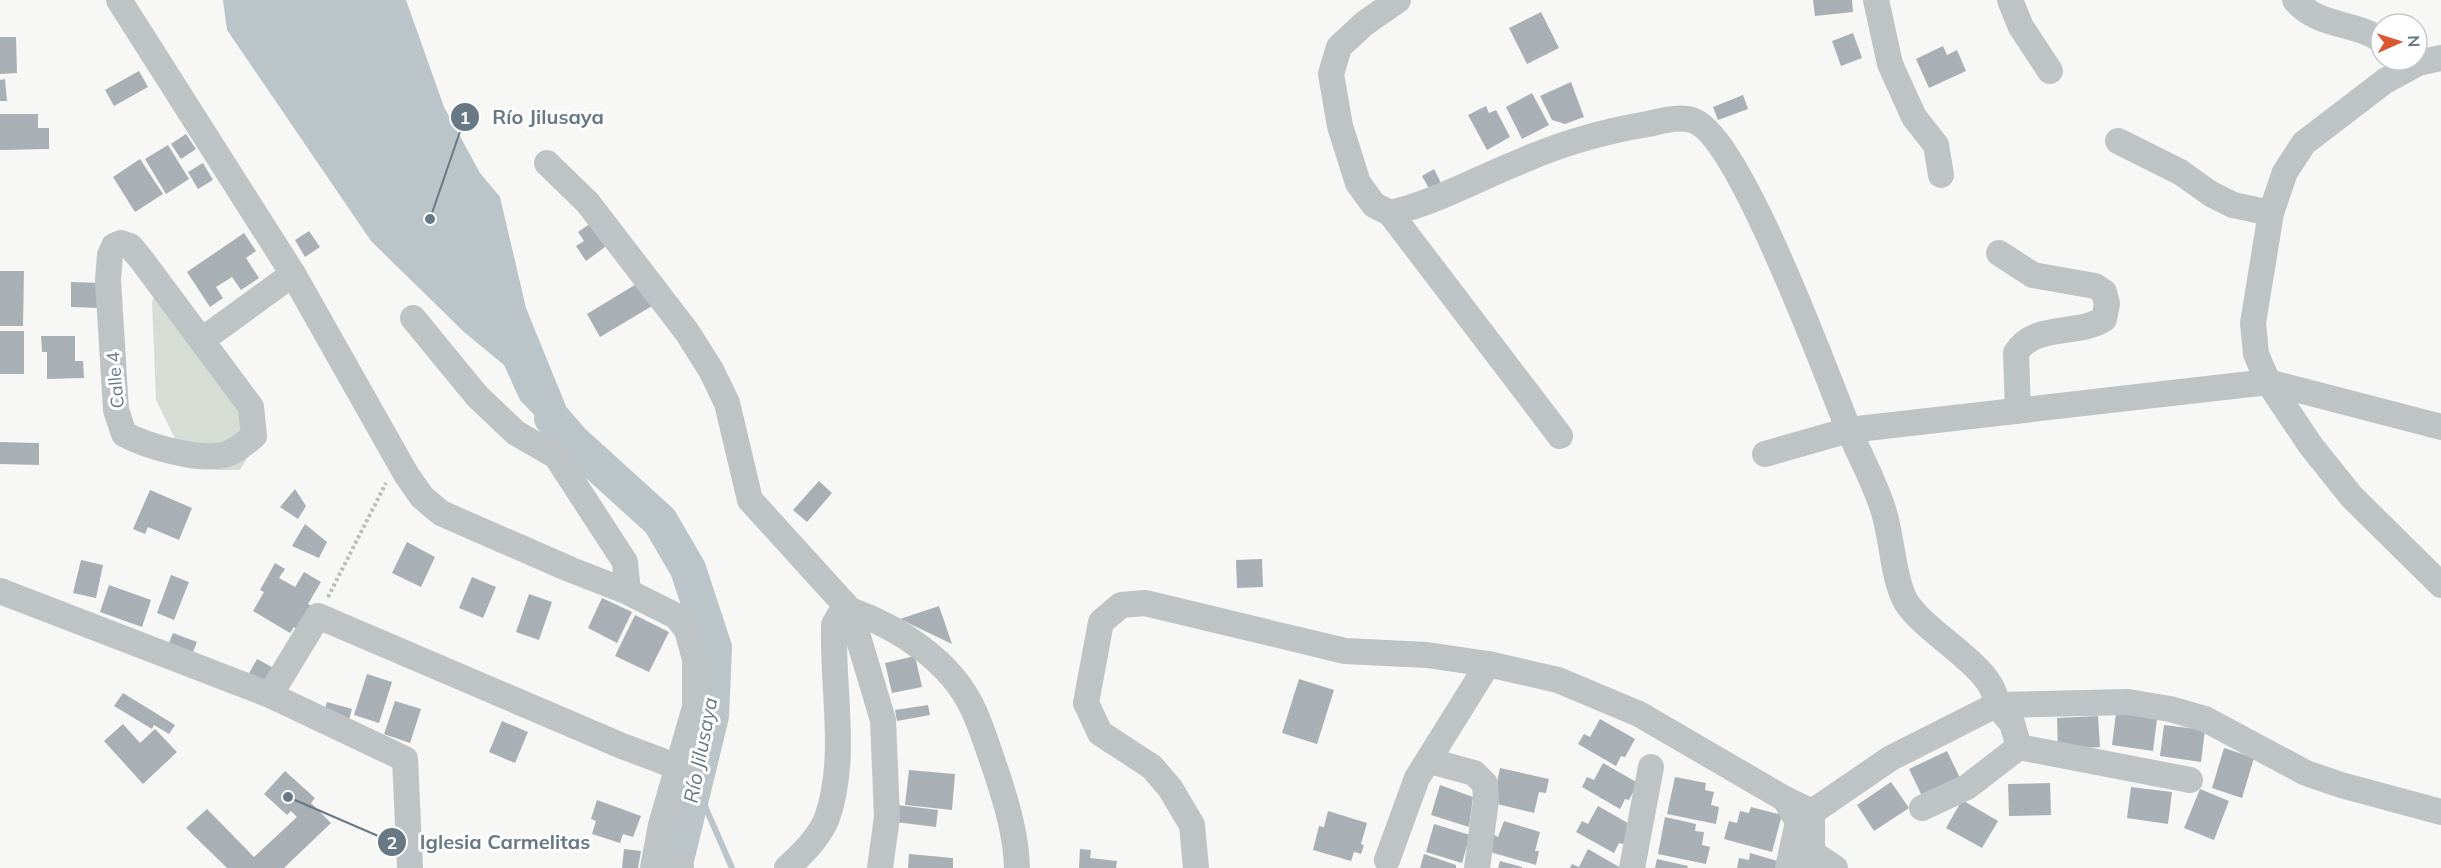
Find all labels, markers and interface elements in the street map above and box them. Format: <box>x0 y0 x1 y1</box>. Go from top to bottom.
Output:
north arrow <box>2369 12 2429 72</box>
text: N <box>2404 35 2424 48</box>
callout: Río Jilusaya <box>450 98 616 136</box>
text: Río Jilusaya <box>492 104 604 129</box>
text: 1 <box>460 106 470 129</box>
street label: Calle 4 <box>101 351 129 409</box>
water label: Río Jilusaya <box>678 695 722 805</box>
callout: Iglesia Carmelitas <box>377 823 602 861</box>
text: Iglesia Carmelitas <box>420 829 590 854</box>
text: 2 <box>387 831 397 854</box>

